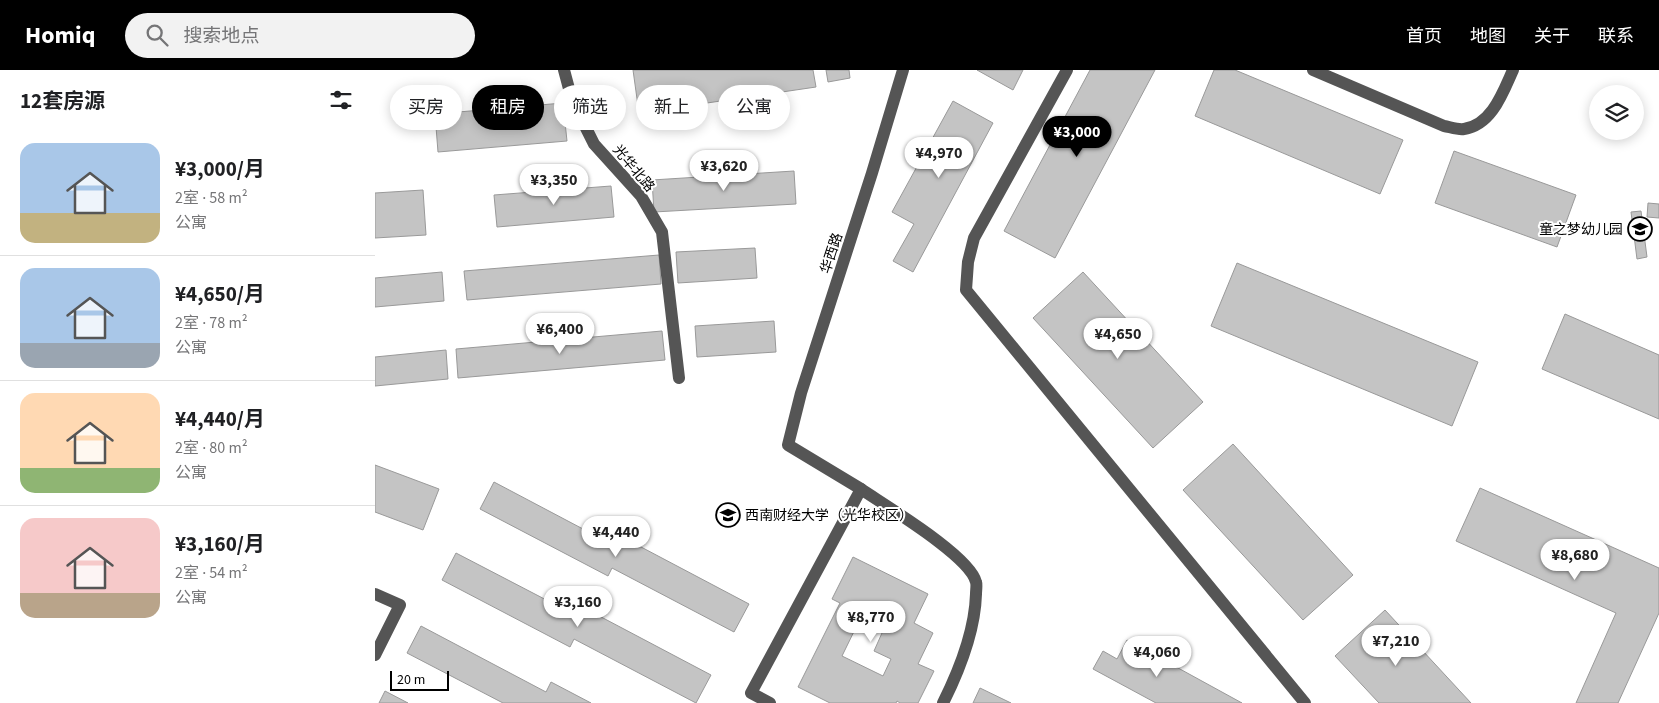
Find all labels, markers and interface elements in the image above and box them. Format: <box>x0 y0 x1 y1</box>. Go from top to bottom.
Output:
search box <box>125 13 475 58</box>
text: Homiq <box>25 18 95 53</box>
icon: search <box>143 21 171 49</box>
text: 搜索地点 <box>183 23 259 50</box>
text: 首页 <box>1406 24 1442 49</box>
text: 地图 <box>1470 24 1506 49</box>
text: 关于 <box>1534 24 1570 49</box>
text: 联系 <box>1598 24 1634 49</box>
chip: 买房 <box>390 85 462 130</box>
chip: 租房 <box>472 85 544 130</box>
chip: 筛选 <box>554 85 626 130</box>
chip: 新上 <box>636 85 708 130</box>
chip: 公寓 <box>718 85 790 130</box>
map controls <box>1589 85 1644 140</box>
button: layers <box>1589 85 1644 140</box>
text: 12套房源 <box>20 86 105 116</box>
icon: filters <box>327 86 355 114</box>
pin: ¥3,000 <box>1036 116 1118 158</box>
text: ¥3,000 <box>1053 121 1101 143</box>
pin: ¥4,970 <box>898 136 980 179</box>
street label: 光华北路 <box>608 141 659 197</box>
text: ¥4,970 <box>915 142 963 164</box>
pin: ¥3,620 <box>683 150 765 192</box>
text: ¥3,000/月 <box>175 154 265 184</box>
text: ¥3,620 <box>700 155 748 177</box>
icon: home <box>60 163 120 223</box>
pin: ¥3,350 <box>513 164 595 206</box>
text: ¥3,350 <box>530 169 578 191</box>
text: 2室 · 58 m² <box>175 187 248 209</box>
text: 公寓 <box>175 212 207 234</box>
school or university icon: 童之梦幼儿园 <box>1627 216 1653 242</box>
place label: 童之梦幼儿园 <box>1539 220 1623 240</box>
street label: 华西路 <box>816 230 848 276</box>
text: ¥4,650/月 <box>175 279 265 309</box>
icon: home <box>60 288 120 348</box>
text: 2室 · 78 m² <box>175 312 248 334</box>
pin: ¥6,400 <box>519 312 601 355</box>
text: ¥6,400 <box>536 318 584 340</box>
pin: ¥4,650 <box>1077 318 1159 360</box>
text: ¥4,650 <box>1094 323 1142 345</box>
text: 公寓 <box>175 337 207 359</box>
text: ¥4,440/月 <box>175 404 265 434</box>
icon: home <box>60 413 120 473</box>
text: 2室 · 80 m² <box>175 437 248 459</box>
text: 公寓 <box>175 462 207 484</box>
school or university icon: 西南财经大学（光华校区） <box>715 502 741 528</box>
place label: 西南财经大学（光华校区） <box>745 506 913 526</box>
pin: ¥4,440 <box>575 516 657 558</box>
text: ¥4,440 <box>592 521 640 543</box>
text: ¥3,160/月 <box>175 529 265 559</box>
icon: home <box>60 538 120 598</box>
pin: ¥8,680 <box>1534 538 1616 581</box>
text: ¥8,680 <box>1551 544 1599 566</box>
text: 2室 · 54 m² <box>175 562 248 584</box>
pin: ¥3,160 <box>537 586 619 628</box>
text: 公寓 <box>175 587 207 609</box>
text: ¥3,160 <box>554 591 602 613</box>
pin: ¥8,770 <box>830 600 912 643</box>
text: ¥8,770 <box>847 606 895 628</box>
pin: ¥7,210 <box>1355 624 1437 667</box>
text: ¥7,210 <box>1372 630 1420 652</box>
pin: ¥4,060 <box>1116 636 1198 678</box>
text: ¥4,060 <box>1133 641 1181 663</box>
scale bar <box>390 668 449 691</box>
text: 20 m <box>397 670 425 690</box>

